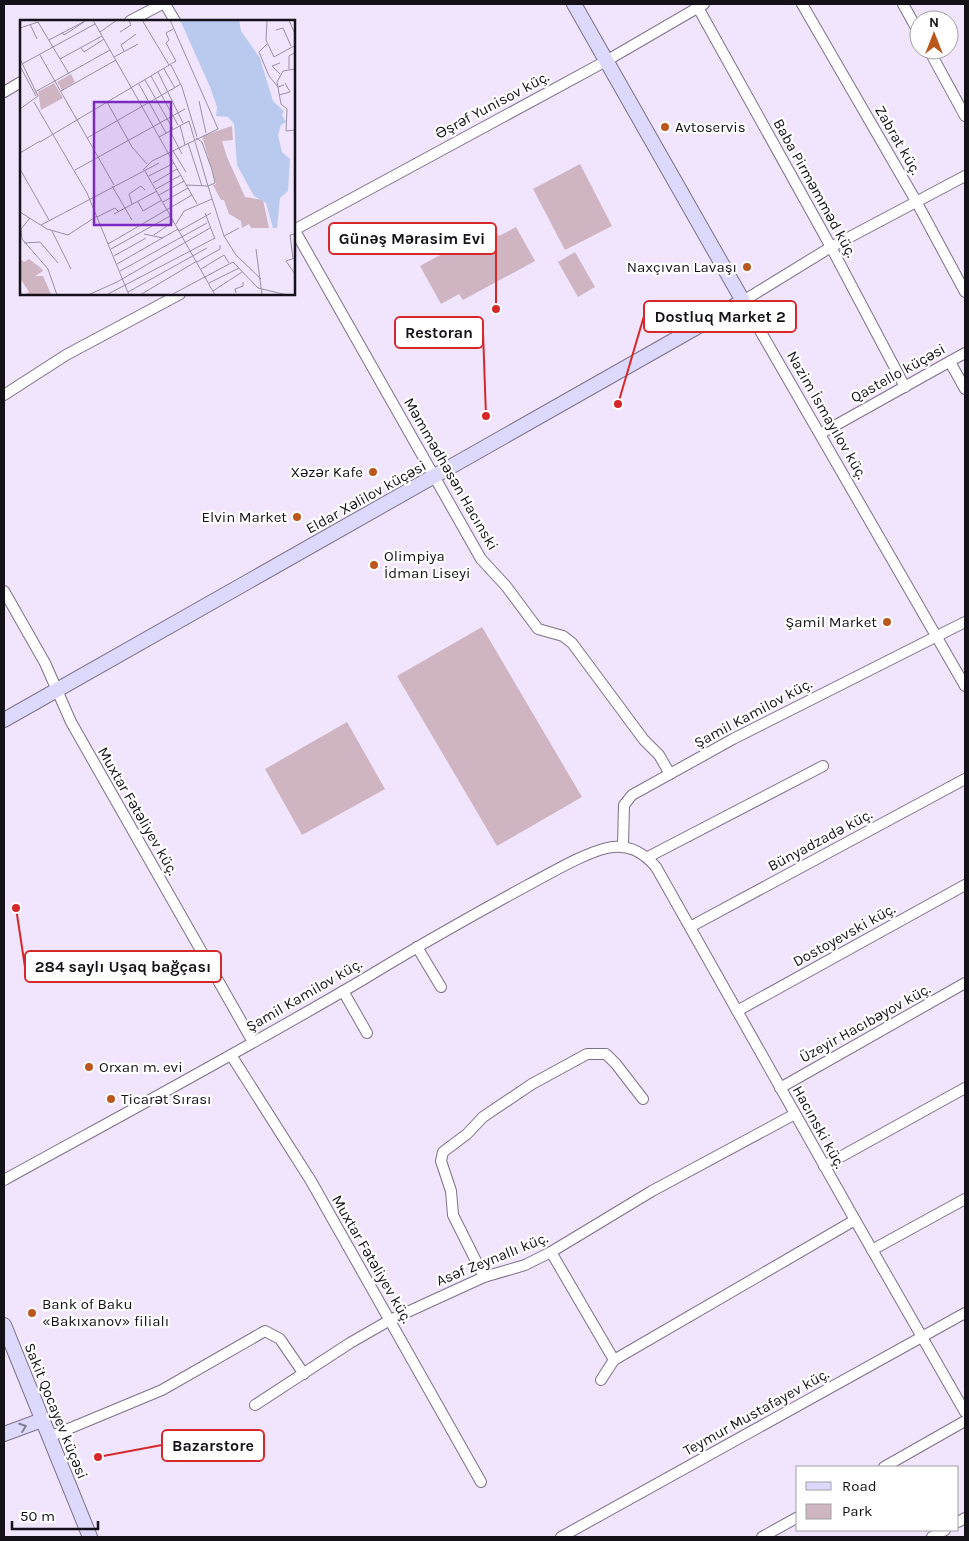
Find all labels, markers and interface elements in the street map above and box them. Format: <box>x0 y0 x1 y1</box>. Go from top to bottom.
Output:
north arrow <box>909 10 959 60</box>
text: N <box>929 14 939 31</box>
inset map <box>20 20 295 295</box>
street label: Əşrəf Yunisov küç. <box>432 67 552 143</box>
street label: Zabrat küç. <box>871 102 925 178</box>
street label: Baba Pirməmməd küç. <box>769 116 861 261</box>
place label: Avtoservis <box>675 118 746 136</box>
marker: Avtoservis <box>659 121 671 133</box>
callout: Günəş Mərasim Evi <box>329 223 496 254</box>
text: Günəş Mərasim Evi <box>339 229 485 248</box>
place label: Naxçıvan Lavaşı <box>627 258 737 276</box>
marker: Naxçıvan Lavaşı <box>741 261 753 273</box>
callout: Dostluq Market 2 <box>644 301 796 332</box>
text: Dostluq Market 2 <box>654 307 786 326</box>
callout: Restoran <box>395 317 483 348</box>
text: Restoran <box>405 323 473 342</box>
street label: Qastello küçəsi <box>848 340 948 406</box>
street label: Nazim İsmayılov küç. <box>783 348 871 483</box>
street label: Məmmədhəsən Hacınski <box>400 395 502 553</box>
street label: Eldar Xəlilov küçəsi <box>303 456 429 538</box>
place label: Xəzər Kafe <box>290 463 363 481</box>
marker: Xəzər Kafe <box>367 466 379 478</box>
place label: Elvin Market <box>202 508 287 526</box>
marker: Elvin Market <box>291 511 303 523</box>
place label: Olimpiya İdman Liseyi <box>384 547 471 582</box>
marker: Olimpiya İdman Liseyi <box>368 559 380 571</box>
place label: Şamil Market <box>785 613 877 631</box>
marker: Şamil Market <box>881 616 893 628</box>
street label: Şamil Kamilov küç. <box>691 674 815 752</box>
street label: Muxtar Fətəliyev küç. <box>94 744 182 879</box>
street label: Bünyadzadə küç. <box>765 805 876 875</box>
street label: Dostoyevski küç. <box>790 899 899 971</box>
callout: 284 saylı Uşaq bağçası <box>25 951 221 982</box>
street label: Şamil Kamilov küç. <box>243 954 365 1036</box>
text: 284 saylı Uşaq bağçası <box>35 957 211 976</box>
street label: Üzeyir Hacıbəyov küç. <box>796 979 934 1067</box>
place label: Orxan m. evi <box>99 1058 183 1076</box>
marker: Orxan m. evi <box>83 1061 95 1073</box>
street label: Hacınski küç. <box>789 1082 849 1172</box>
place label: Ticarət Sırası <box>121 1090 212 1108</box>
marker: Ticarət Sırası <box>105 1093 117 1105</box>
street label: Muxtar Fətəliyev küç. <box>328 1192 416 1327</box>
street label: Asəf Zeynallı küç. <box>434 1228 551 1290</box>
place label: Bank of Baku «Bakıxanov» filialı <box>42 1295 169 1330</box>
marker: Bank of Baku «Bakıxanov» filialı <box>26 1307 38 1319</box>
street label: Sakit Qocayev küçəsi <box>20 1340 92 1482</box>
street label: Teymur Mustafayev küç. <box>680 1364 832 1460</box>
one-way arrow <box>18 1423 26 1433</box>
callout: Bazarstore <box>162 1430 264 1461</box>
text: Bazarstore <box>172 1436 254 1455</box>
legend <box>796 1466 959 1531</box>
text: Road <box>842 1477 877 1495</box>
scale bar <box>12 1498 99 1530</box>
text: Park <box>842 1502 872 1520</box>
text: 50 m <box>20 1507 55 1525</box>

